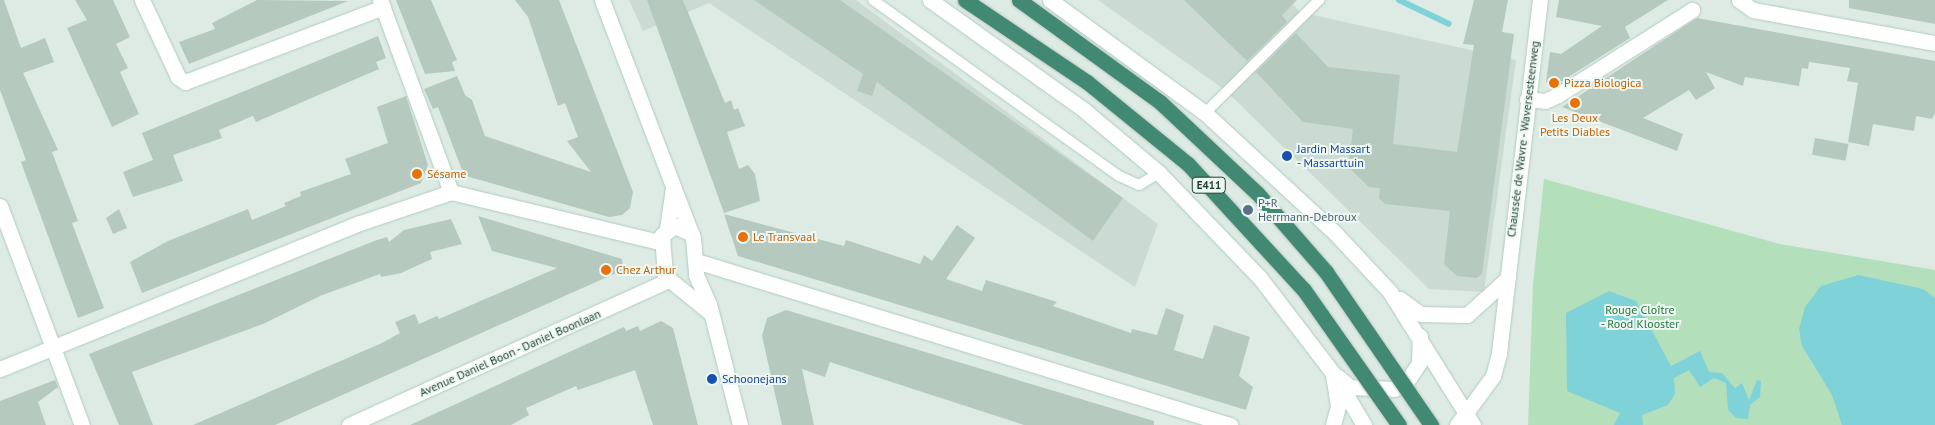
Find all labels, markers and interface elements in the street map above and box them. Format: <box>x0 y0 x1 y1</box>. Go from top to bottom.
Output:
street label: Chaussée de Wavre - Waversesteenweg <box>1504 39 1542 239</box>
place label: Pizza Biologica <box>1564 76 1641 90</box>
marker: Pizza Biologica <box>1548 77 1560 89</box>
marker: Les Deux Petits Diables <box>1569 97 1581 109</box>
place label: Les Deux Petits Diables <box>1540 111 1610 139</box>
place label: Jardin Massart - Massarttuin <box>1297 142 1370 170</box>
marker: Jardin Massart - Massarttuin <box>1281 150 1293 162</box>
place label: Sésame <box>427 167 466 181</box>
marker: Sésame <box>411 168 423 180</box>
road number: E411 <box>1192 176 1226 194</box>
place label: P+R Herrmann-Debroux <box>1258 196 1357 224</box>
marker: P+R Herrmann-Debroux <box>1242 204 1254 216</box>
place label: Le Transvaal <box>753 230 816 244</box>
marker: Le Transvaal <box>737 231 749 243</box>
place label: Chez Arthur <box>616 263 677 277</box>
marker: Chez Arthur <box>600 264 612 276</box>
park label: Rouge Cloître - Rood Klooster <box>1600 303 1680 331</box>
street label: Avenue Daniel Boon - Daniel Boonlaan <box>416 306 604 400</box>
place label: Schoonejans <box>722 372 787 386</box>
marker: Schoonejans <box>706 373 718 385</box>

